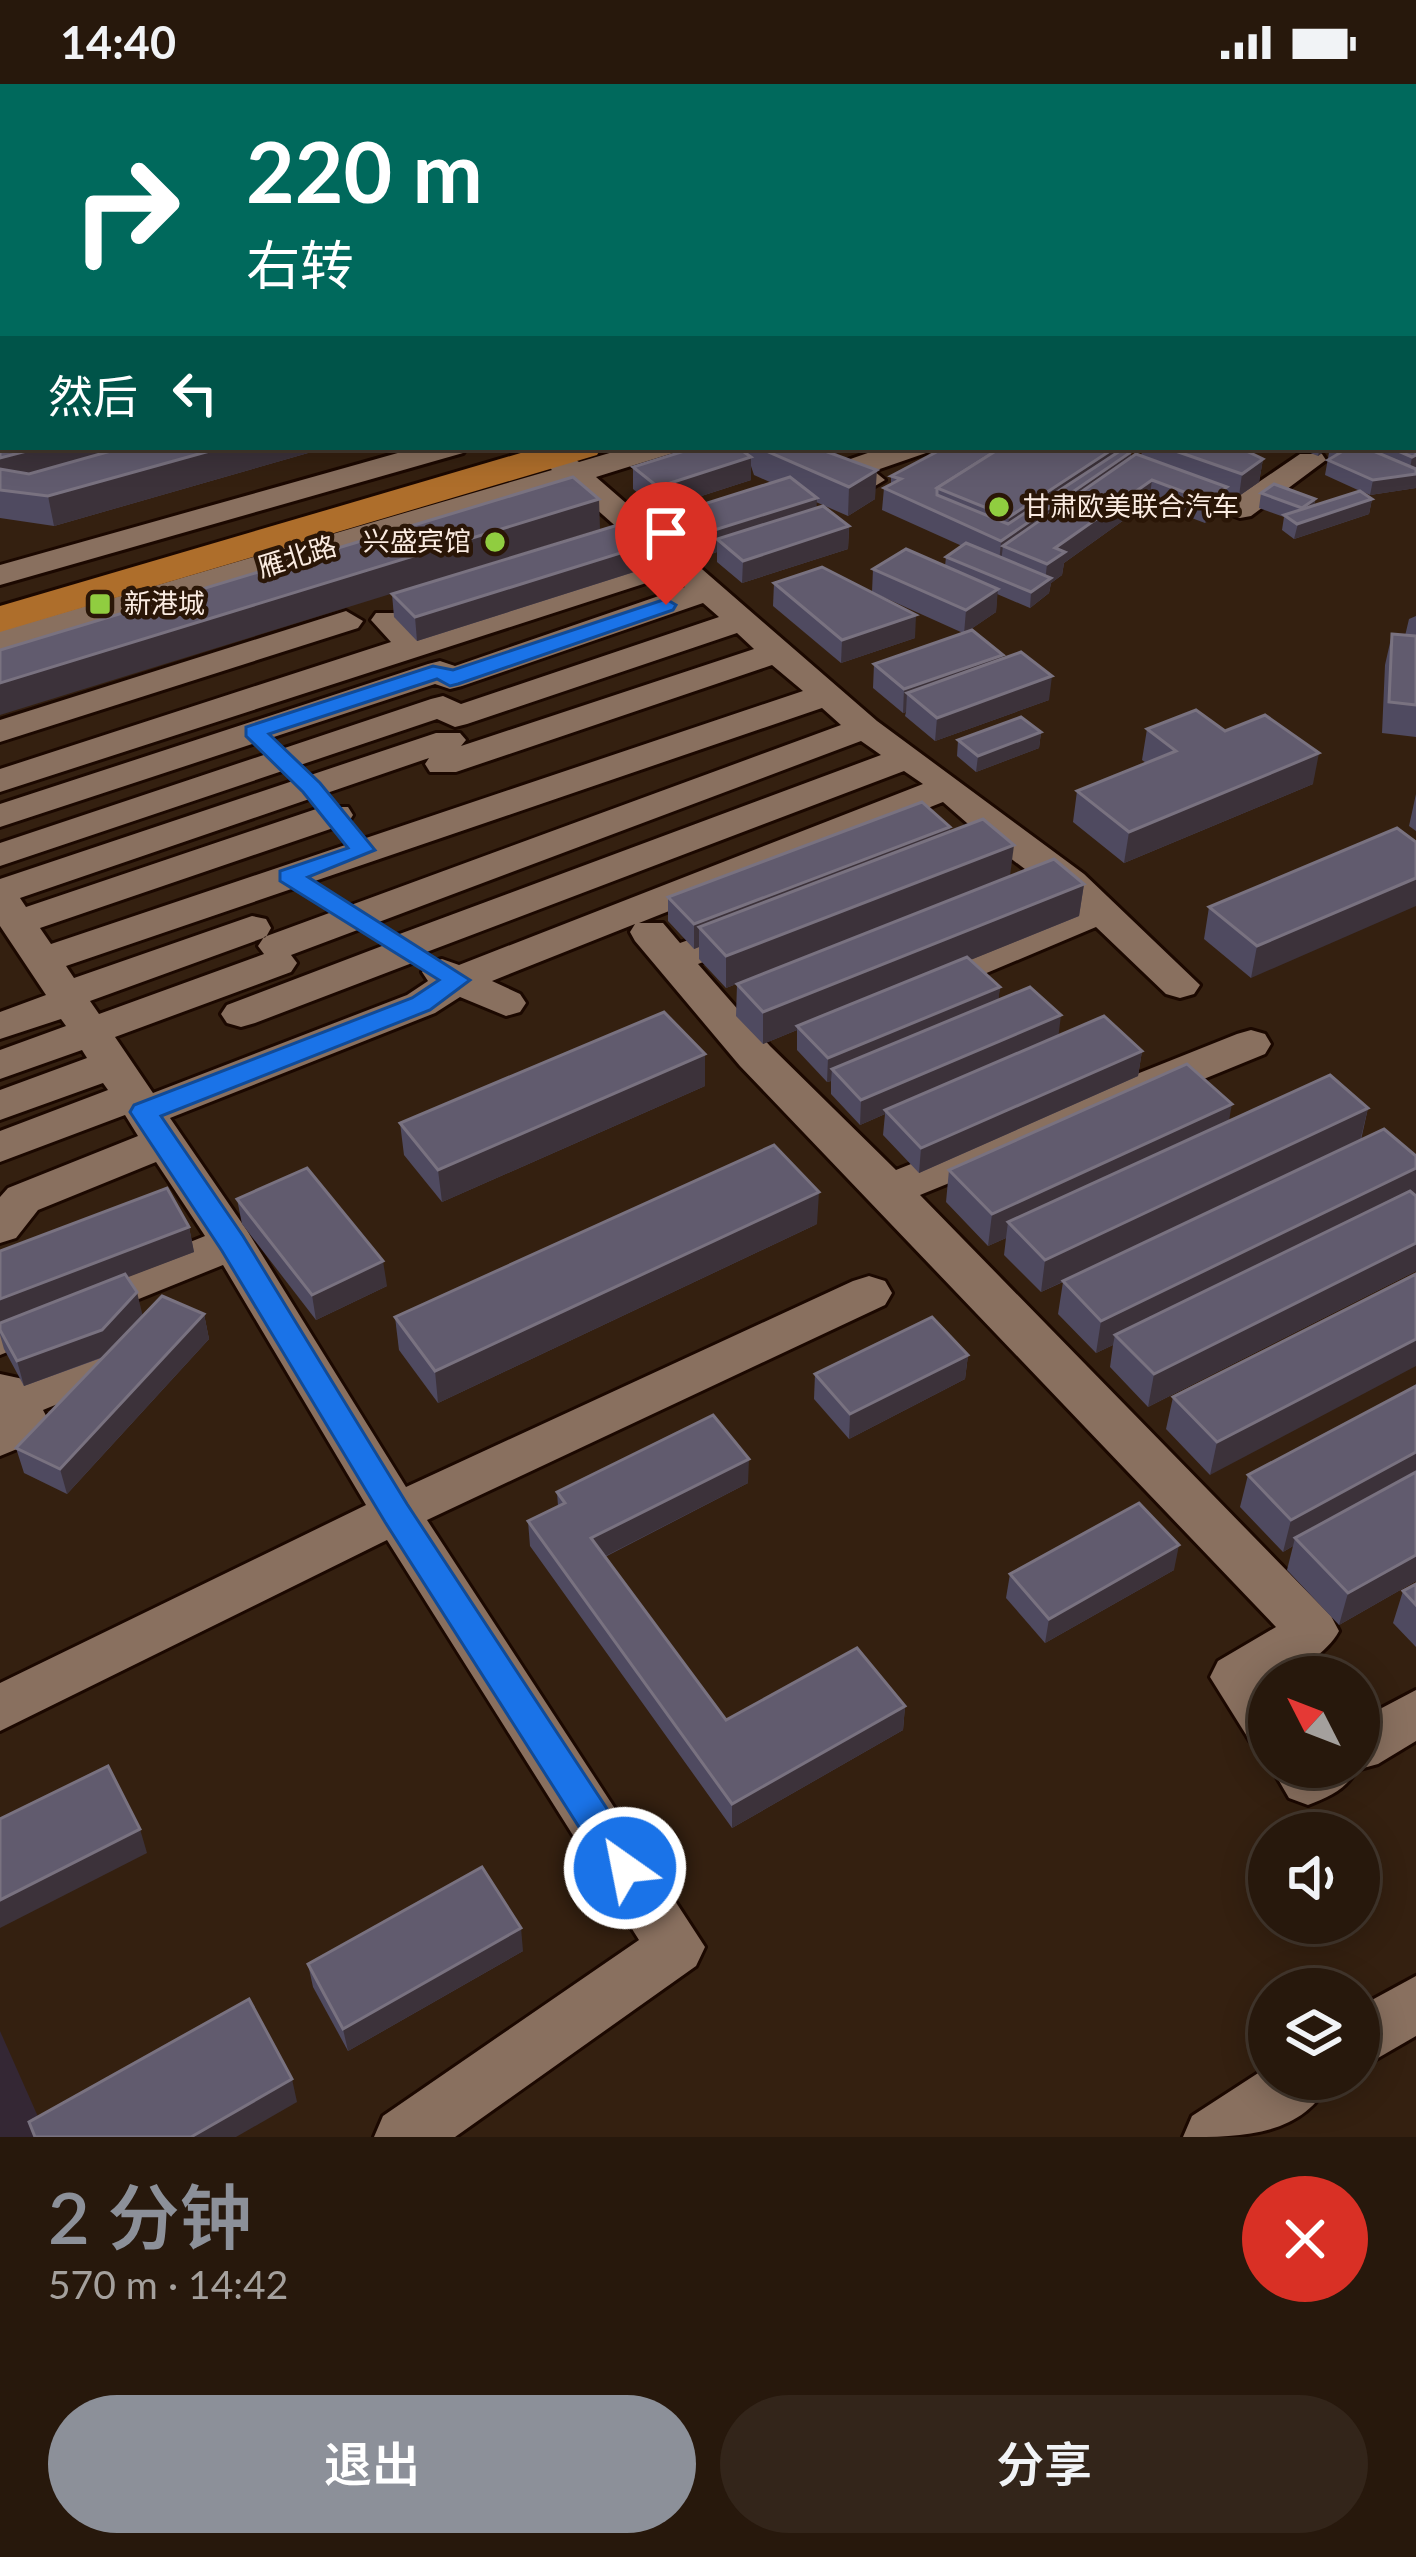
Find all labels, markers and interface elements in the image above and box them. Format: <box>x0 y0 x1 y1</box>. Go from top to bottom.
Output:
text: 14:40 <box>60 15 176 69</box>
text: 220 m <box>246 120 483 221</box>
icon: right <box>48 132 204 288</box>
text: 右转 <box>246 232 354 297</box>
icon: left <box>162 360 228 426</box>
text: 然后 <box>48 369 138 423</box>
pin <box>615 482 717 605</box>
place label: 甘肃欧美联合汽车 <box>1023 489 1239 522</box>
marker: 甘肃欧美联合汽车 <box>986 494 1012 520</box>
icon: arrive <box>633 500 699 566</box>
place label: 兴盛宾馆 <box>363 524 471 557</box>
street label: 雁北路 <box>253 528 340 583</box>
marker: 兴盛宾馆 <box>482 529 508 555</box>
place label: 新港城 <box>124 586 205 619</box>
marker: 新港城 <box>87 591 113 617</box>
north arrow <box>1248 1656 1380 1788</box>
map controls <box>1248 1656 1380 2100</box>
position arrow <box>562 1805 688 1931</box>
button: sound <box>1248 1812 1380 1944</box>
button: layers <box>1248 1968 1380 2100</box>
text: 2 分钟 <box>48 2173 252 2259</box>
button: close <box>1242 2176 1368 2302</box>
text: 570 m · 14:42 <box>48 2261 288 2307</box>
button: 退出 <box>48 2395 696 2533</box>
button: 分享 <box>720 2395 1368 2533</box>

